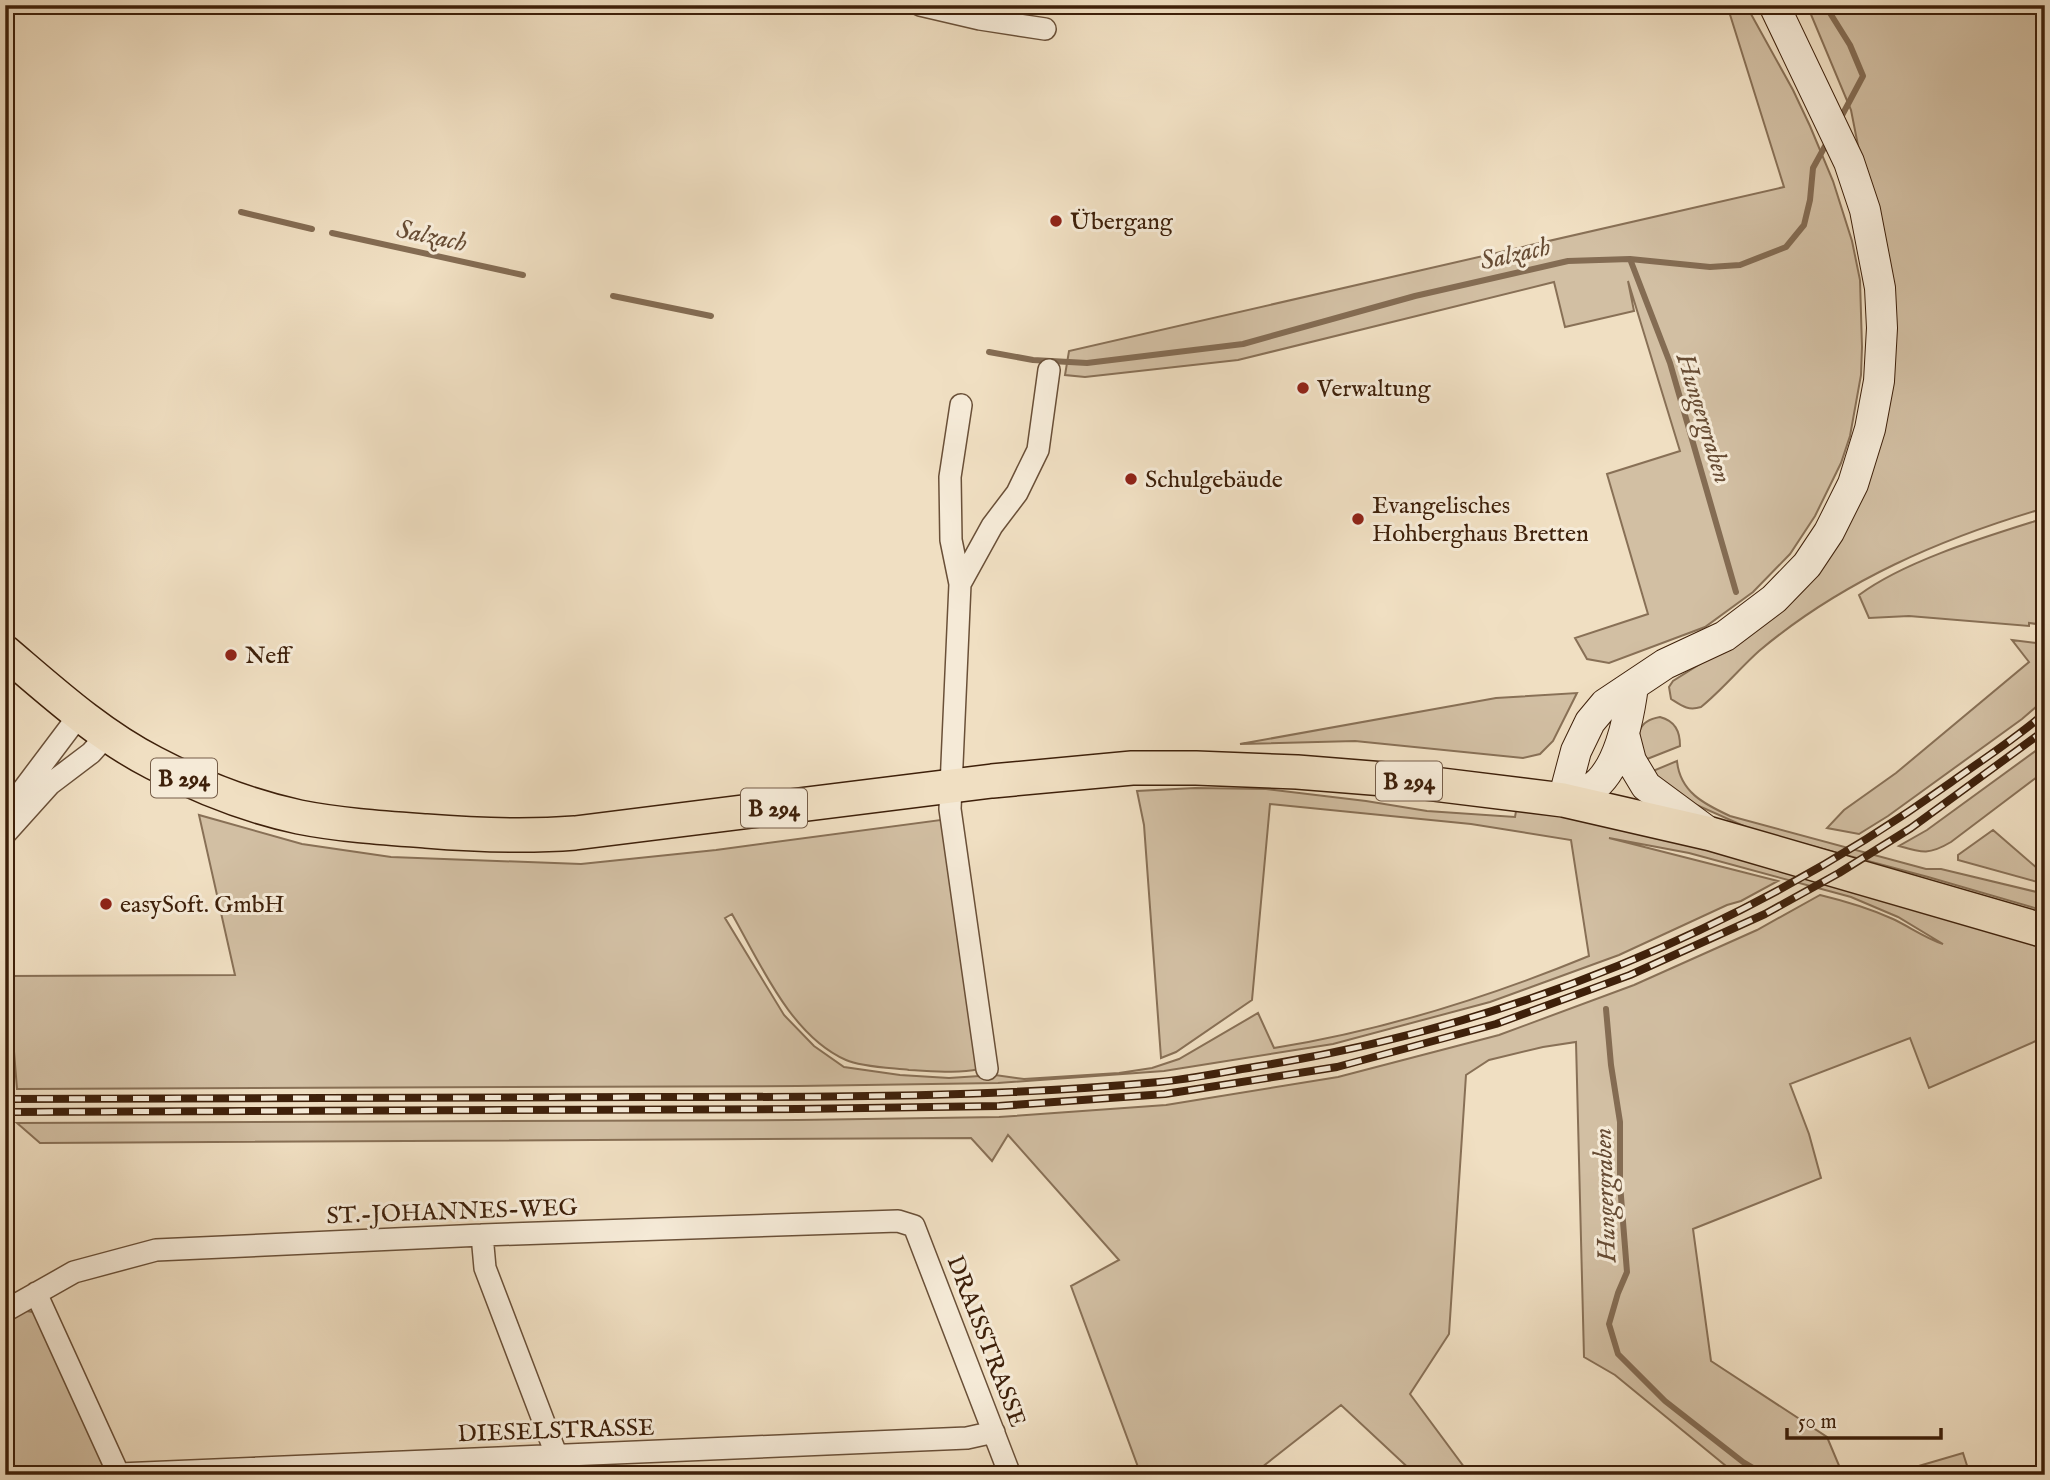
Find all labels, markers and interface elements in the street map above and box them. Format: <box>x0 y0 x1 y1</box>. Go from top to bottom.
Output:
place label: Übergang <box>1070 207 1174 238</box>
water label: Salzach <box>393 213 470 260</box>
marker: Übergang <box>1048 213 1064 229</box>
water label: Salzach <box>1477 230 1554 279</box>
water label: Hungergraben <box>1667 348 1739 488</box>
place label: Verwaltung <box>1316 374 1431 405</box>
marker: Verwaltung <box>1295 380 1311 396</box>
place label: Schulgebäude <box>1145 465 1283 496</box>
marker: Schulgebäude <box>1123 471 1139 487</box>
place label: Evangelisches Hohberghaus Bretten <box>1372 491 1589 550</box>
marker: Evangelisches Hohberghaus Bretten <box>1350 511 1366 527</box>
place label: Neff <box>245 641 293 672</box>
marker: Neff <box>223 647 239 663</box>
road number: B 294 <box>151 758 217 798</box>
road number: B 294 <box>1376 762 1442 800</box>
road number: B 294 <box>741 788 807 828</box>
place label: easySoft. GmbH <box>120 890 285 921</box>
marker: easySoft. GmbH <box>98 896 114 912</box>
water label: Hungergraben <box>1587 1127 1625 1264</box>
street label: ST.-JOHANNES-WEG <box>326 1193 578 1232</box>
street label: DRAISSTRASSE <box>939 1251 1033 1432</box>
scale bar <box>1787 1396 1941 1440</box>
text: 50 m <box>1798 1409 1837 1436</box>
street label: DIESELSTRASSE <box>457 1413 655 1450</box>

